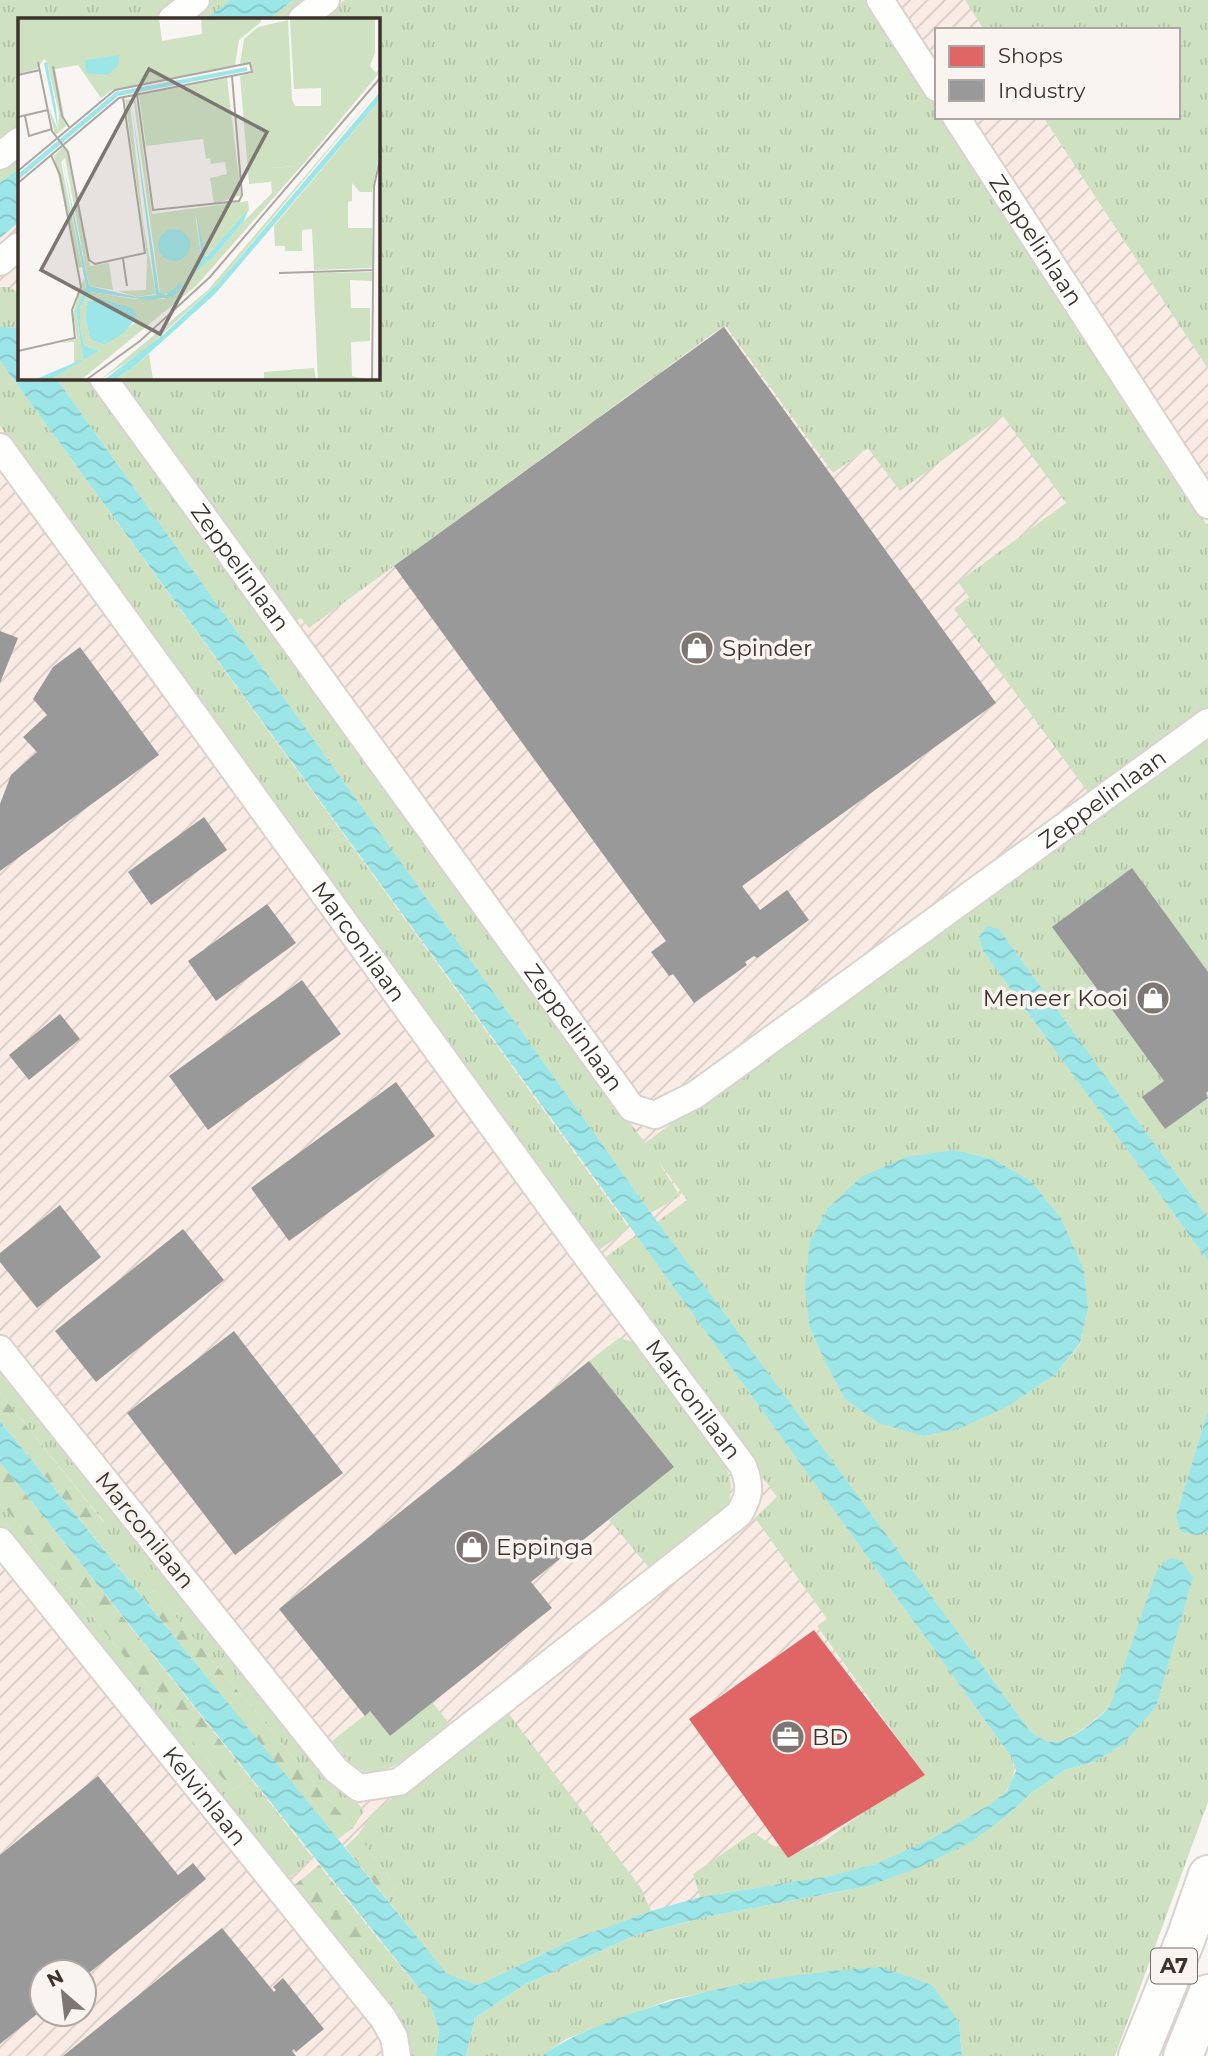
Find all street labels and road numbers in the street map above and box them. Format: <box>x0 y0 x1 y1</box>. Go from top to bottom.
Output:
street label: Zeppelinlaan <box>983 170 1089 311</box>
street label: Zeppelinlaan <box>185 498 296 637</box>
street label: Zeppelinlaan <box>1033 743 1172 854</box>
street label: Marconilaan <box>306 876 412 1007</box>
street label: Zeppelinlaan <box>518 958 629 1097</box>
street label: Marconilaan <box>640 1334 747 1465</box>
street label: Marconilaan <box>89 1466 201 1594</box>
street label: Kelvinlaan <box>157 1741 253 1851</box>
road number: A7 <box>1151 1948 1197 1983</box>

